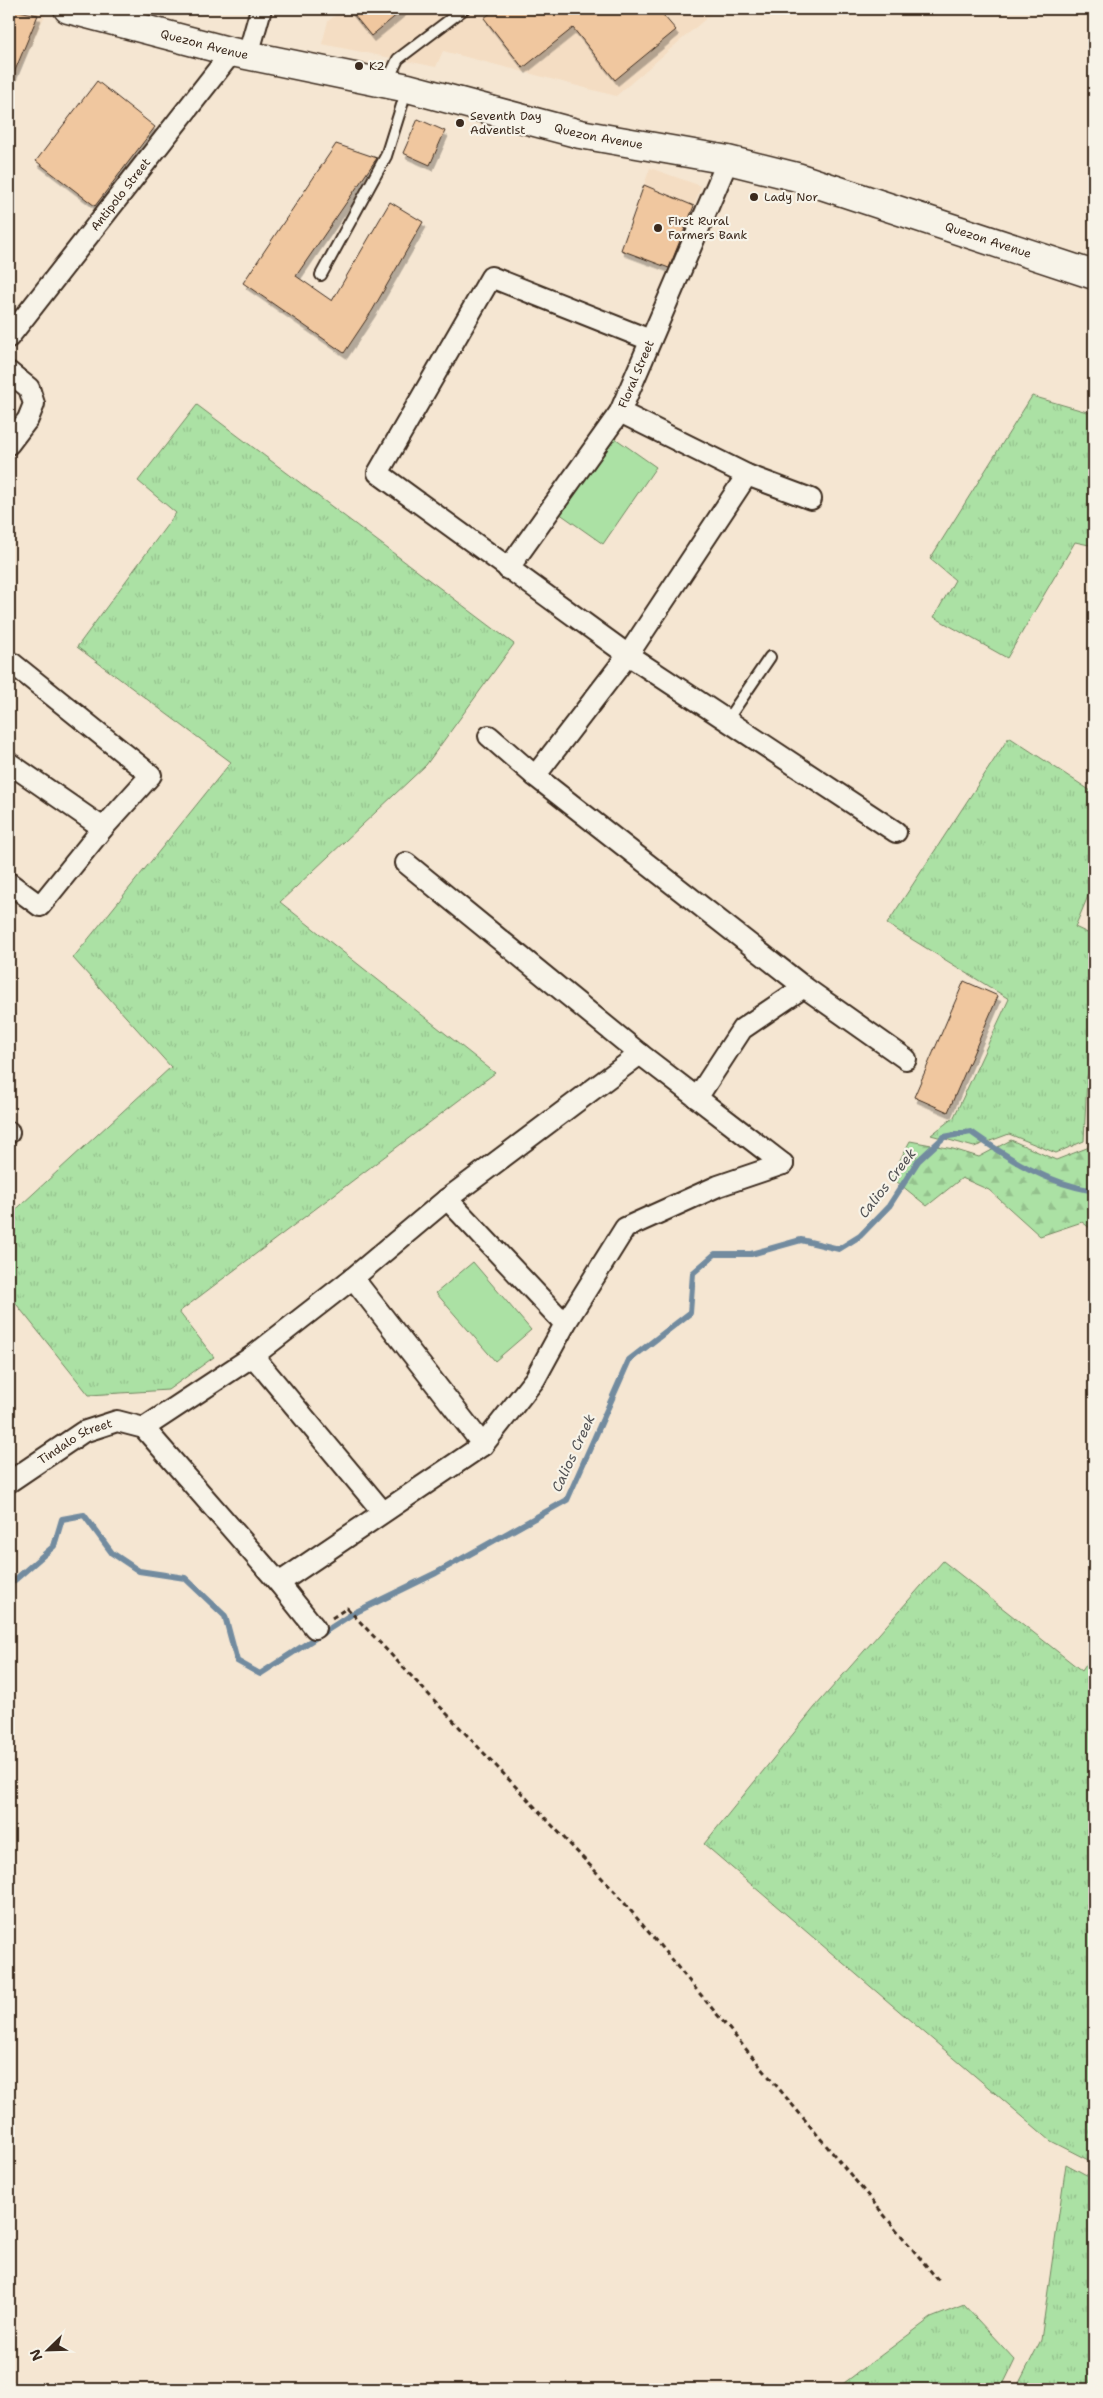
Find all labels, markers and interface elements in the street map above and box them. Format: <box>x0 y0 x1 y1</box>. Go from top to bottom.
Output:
street label: Quezon Avenue <box>159 26 250 63</box>
place label: K2 <box>369 58 385 74</box>
marker: K2 <box>353 60 365 72</box>
place label: Seventh Day Adventist <box>470 108 542 138</box>
marker: Seventh Day Adventist <box>454 117 466 129</box>
street label: Quezon Avenue <box>553 119 644 153</box>
street label: Antipolo Street <box>87 155 154 234</box>
place label: Lady Nor <box>764 189 818 205</box>
marker: Lady Nor <box>748 191 760 203</box>
place label: First Rural Farmers Bank <box>668 213 747 243</box>
street label: Quezon Avenue <box>943 218 1034 262</box>
marker: First Rural Farmers Bank <box>652 222 664 234</box>
street label: Floral Street <box>615 338 658 411</box>
water label: Calios Creek <box>854 1145 920 1221</box>
water label: Calios Creek <box>547 1411 599 1495</box>
street label: Tindalo Street <box>35 1415 114 1468</box>
north arrow <box>22 2326 72 2376</box>
text: N <box>26 2346 46 2364</box>

